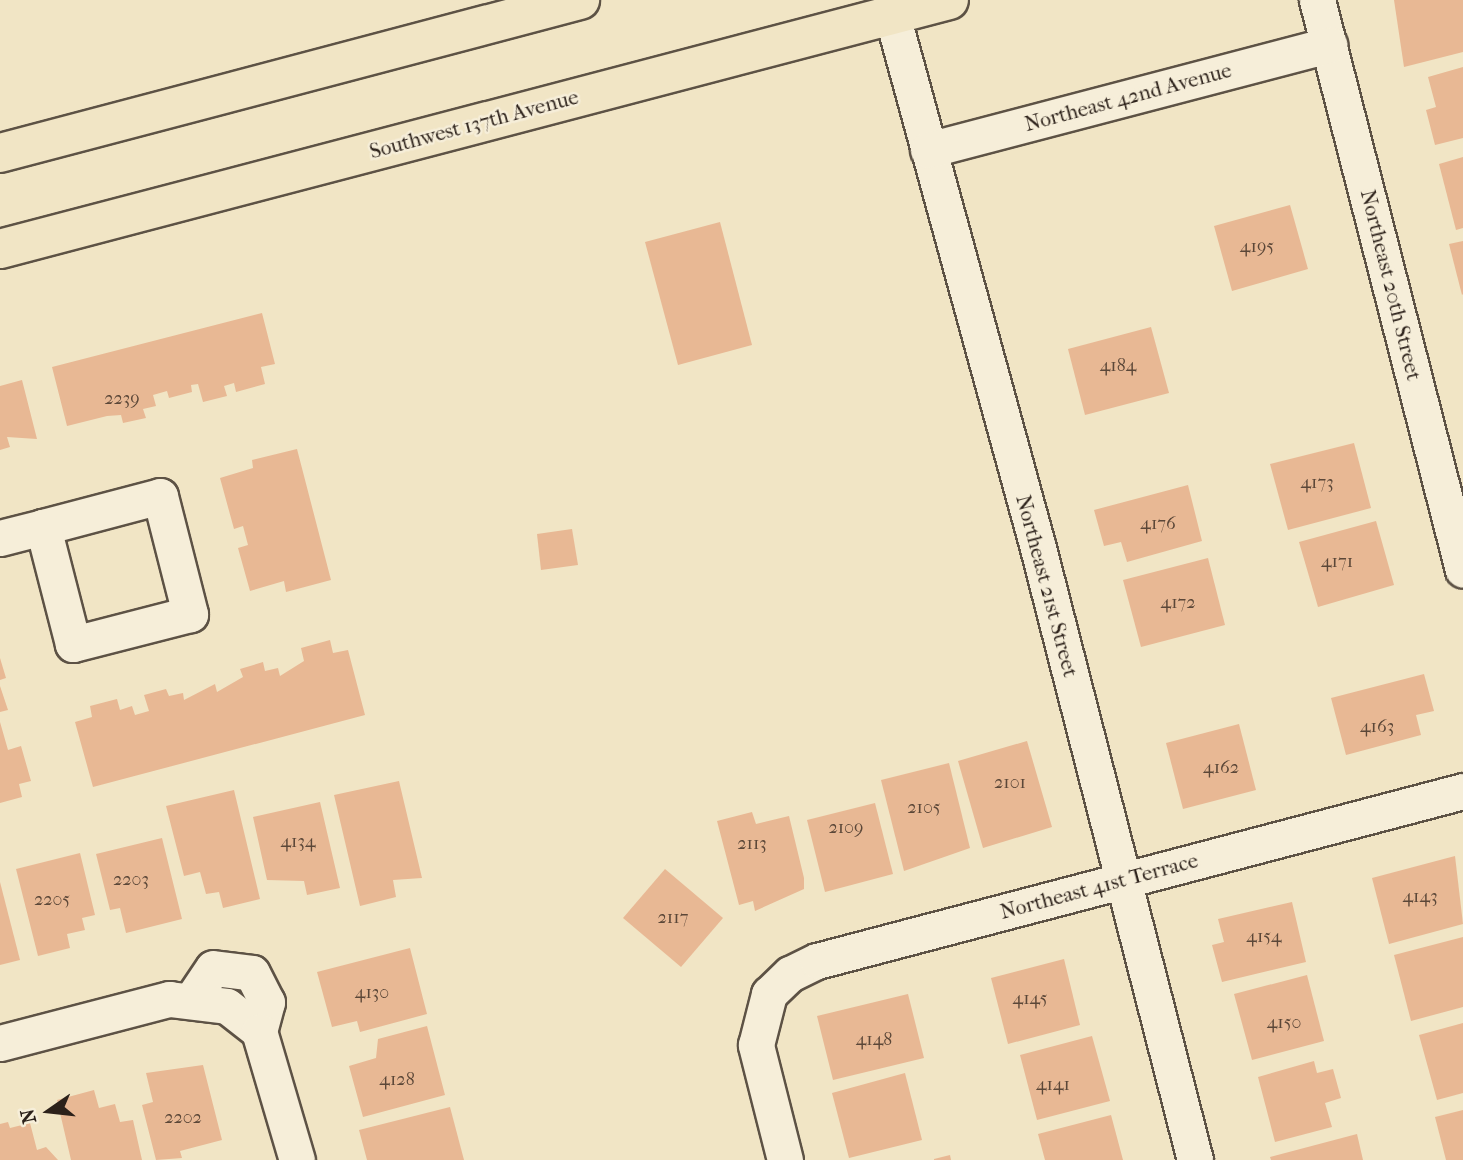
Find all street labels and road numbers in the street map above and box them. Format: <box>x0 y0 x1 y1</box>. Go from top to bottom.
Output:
street label: Northeast 42nd Avenue <box>1022 57 1234 137</box>
street label: Southwest 137th Avenue <box>367 84 581 164</box>
street label: Northeast 20th Street <box>1355 187 1427 383</box>
street label: Northeast 21st Street <box>1011 492 1083 680</box>
street label: Northeast 41st Terrace <box>997 847 1201 925</box>

